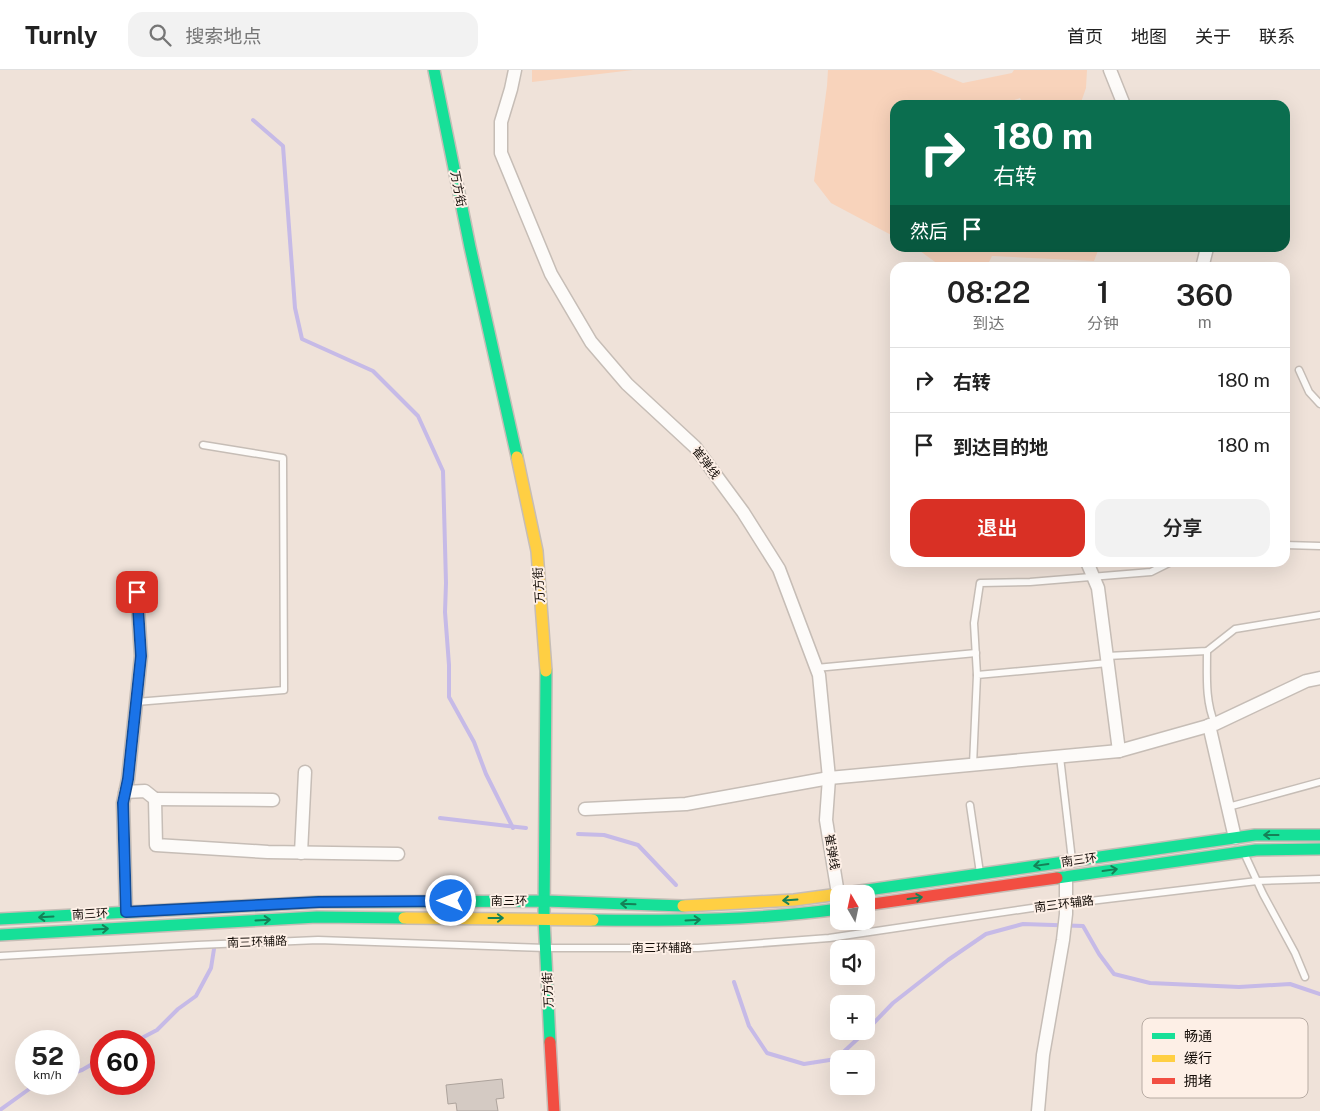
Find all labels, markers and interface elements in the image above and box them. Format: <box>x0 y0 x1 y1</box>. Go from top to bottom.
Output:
search box <box>128 12 478 57</box>
text: Turnly <box>25 21 98 49</box>
icon: search <box>146 21 174 49</box>
text: 搜索地点 <box>186 25 262 47</box>
text: 首页 <box>1067 26 1103 47</box>
text: 地图 <box>1131 26 1167 47</box>
text: 关于 <box>1195 26 1231 47</box>
text: 联系 <box>1259 26 1295 47</box>
text: 180 m <box>993 116 1093 157</box>
icon: right <box>910 120 975 185</box>
text: 右转 <box>993 163 1037 189</box>
street label: 万方街 <box>448 170 468 208</box>
icon: arrive <box>958 215 986 243</box>
text: 然后 <box>910 220 948 242</box>
text: 08:22 <box>947 274 1030 310</box>
text: 1 <box>1097 274 1109 310</box>
text: 360 <box>1176 277 1233 313</box>
text: m <box>1198 313 1211 332</box>
text: 到达 <box>973 314 1005 333</box>
text: 分钟 <box>1087 314 1119 333</box>
icon: right <box>910 366 938 394</box>
text: 180 m <box>1217 369 1270 391</box>
text: 右转 <box>953 371 991 393</box>
icon: arrive <box>910 431 938 459</box>
text: 180 m <box>1217 434 1270 456</box>
text: 到达目的地 <box>953 436 1048 458</box>
street label: 崔弹线 <box>690 444 722 482</box>
button: 退出 <box>910 499 1085 557</box>
button: 分享 <box>1095 499 1270 557</box>
street label: 万方街 <box>531 567 547 603</box>
pin <box>116 571 158 613</box>
icon: arrive <box>123 578 151 606</box>
one-way arrow <box>1264 830 1280 840</box>
street label: 崔弹线 <box>822 833 842 871</box>
street label: 南三环 <box>1060 851 1098 869</box>
one-way arrow <box>1033 860 1049 870</box>
one-way arrow <box>1102 865 1118 875</box>
position arrow <box>424 874 476 926</box>
north arrow <box>830 885 875 930</box>
map controls <box>830 885 875 1095</box>
one-way arrow <box>906 893 922 903</box>
street label: 南三环辅路 <box>1033 893 1095 915</box>
street label: 南三环 <box>491 894 527 908</box>
one-way arrow <box>783 895 799 905</box>
one-way arrow <box>620 899 636 909</box>
street label: 南三环 <box>72 906 108 922</box>
one-way arrow <box>38 912 54 921</box>
one-way arrow <box>487 913 503 923</box>
one-way arrow <box>255 916 271 925</box>
one-way arrow <box>685 916 701 925</box>
one-way arrow <box>93 925 109 934</box>
street label: 南三环辅路 <box>227 934 287 950</box>
button: sound <box>830 940 875 985</box>
street label: 南三环辅路 <box>632 941 692 955</box>
street label: 万方街 <box>540 972 556 1008</box>
button: + <box>830 995 875 1040</box>
legend <box>1142 1018 1308 1098</box>
text: 畅通 <box>1184 1028 1212 1044</box>
speed limit sign: 60 <box>90 1030 155 1095</box>
text: 52 <box>31 1041 64 1071</box>
button: − <box>830 1050 875 1095</box>
text: 缓行 <box>1184 1050 1212 1066</box>
text: km/h <box>33 1068 62 1082</box>
text: 拥堵 <box>1184 1073 1212 1089</box>

